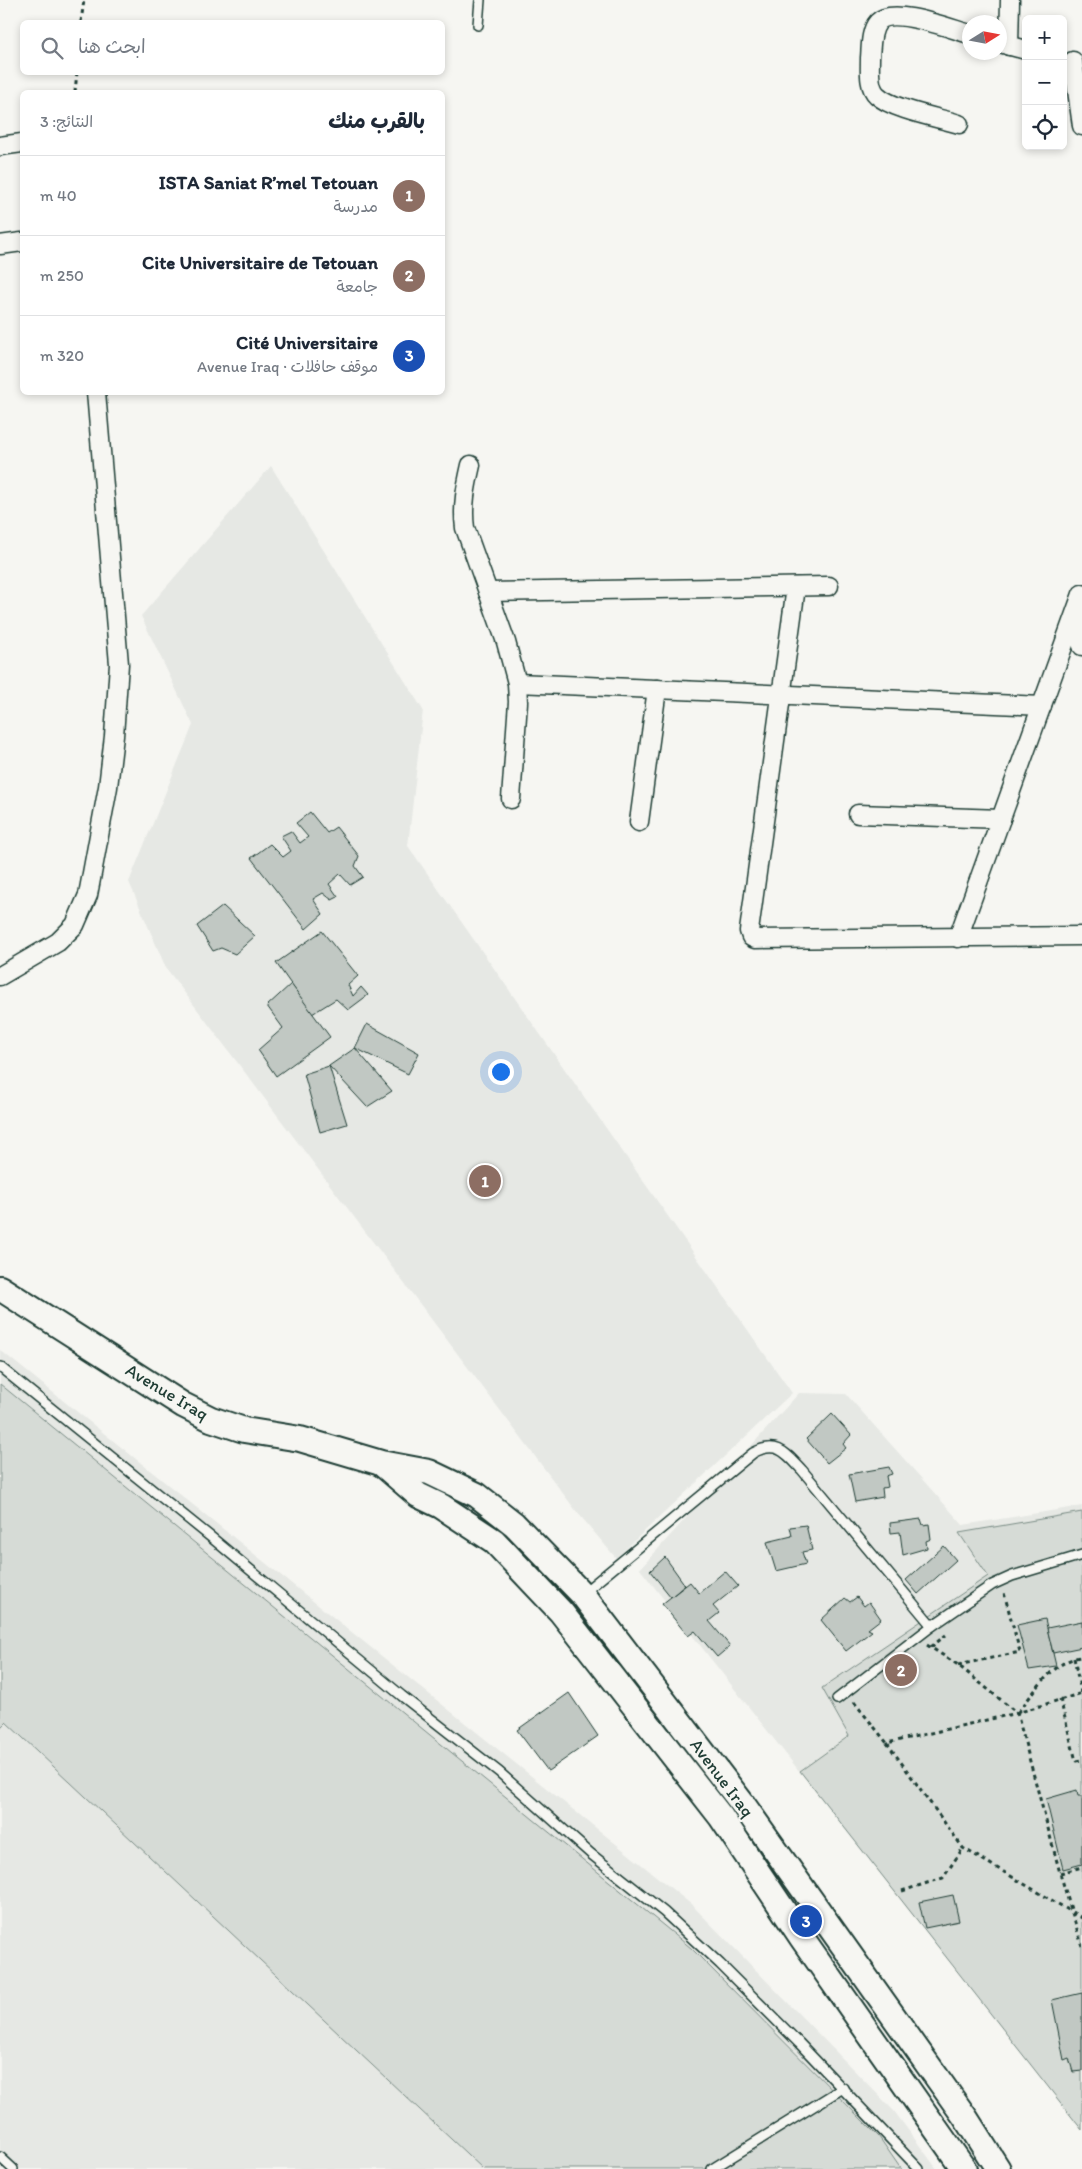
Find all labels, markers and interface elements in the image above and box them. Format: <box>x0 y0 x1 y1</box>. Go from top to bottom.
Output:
north arrow <box>962 15 1007 60</box>
map controls <box>1022 15 1067 150</box>
button: + <box>1022 15 1067 60</box>
search box <box>20 20 445 75</box>
icon: search <box>38 34 66 62</box>
text: ابحث هنا <box>78 35 146 58</box>
button: − <box>1022 60 1067 105</box>
button: locate <box>1022 105 1067 150</box>
text: بالقرب منك <box>328 108 425 133</box>
text: النتائج: 3 <box>40 112 93 131</box>
text: ISTA Saniat R’mel Tetouan <box>159 171 378 194</box>
text: 40 m <box>40 186 77 205</box>
text: 1 <box>405 186 413 205</box>
text: مدرسة <box>333 197 378 216</box>
text: Cite Universitaire de Tetouan <box>142 251 378 274</box>
text: 250 m <box>40 266 84 285</box>
text: 2 <box>405 266 413 285</box>
text: جامعة <box>336 277 378 296</box>
text: Cité Universitaire <box>236 331 378 354</box>
text: 320 m <box>40 346 84 365</box>
text: 3 <box>405 346 413 365</box>
text: موقف حافلات · Avenue Iraq <box>197 357 378 376</box>
your location <box>488 1059 514 1085</box>
pin: 1 <box>469 1162 501 1200</box>
street label: Avenue Iraq <box>122 1359 212 1425</box>
pin: 2 <box>885 1651 917 1689</box>
street label: Avenue Iraq <box>685 1734 759 1822</box>
pin: 3 <box>790 1902 822 1940</box>

